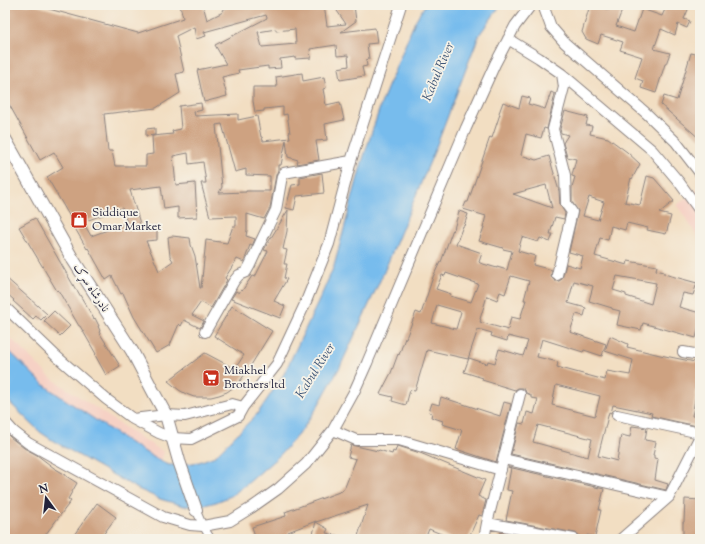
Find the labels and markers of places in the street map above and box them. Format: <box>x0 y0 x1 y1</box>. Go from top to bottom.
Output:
place label: Siddique Omar Market <box>92 204 161 236</box>
shop icon: Siddique Omar Market <box>69 210 89 230</box>
place label: Miakhel Brothers ltd <box>224 362 285 394</box>
supermarket icon: Miakhel Brothers ltd <box>201 368 221 388</box>

